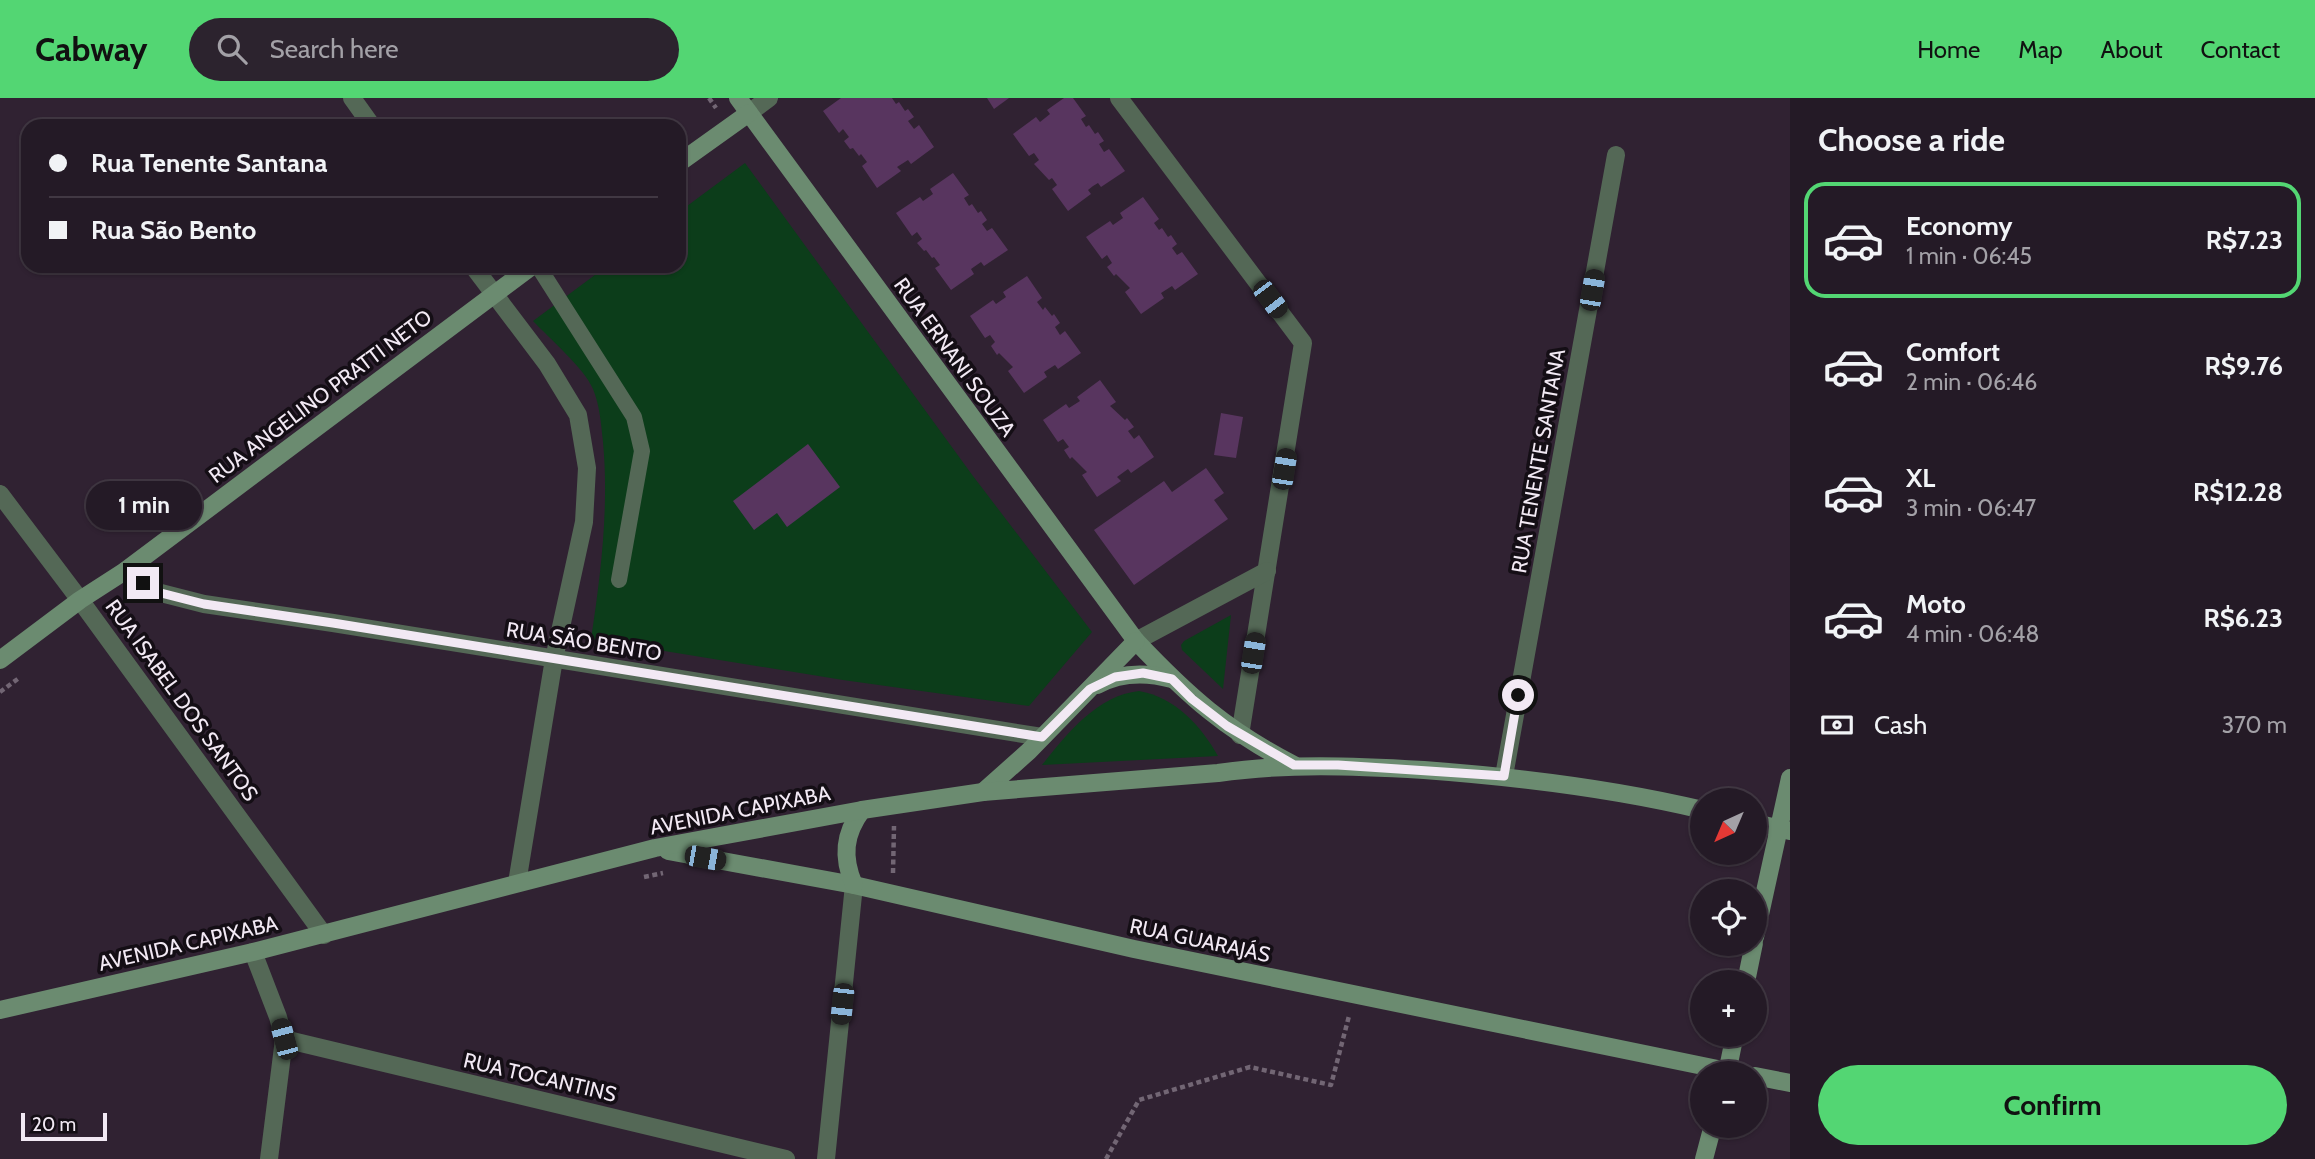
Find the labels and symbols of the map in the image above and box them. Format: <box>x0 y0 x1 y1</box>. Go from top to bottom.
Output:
car <box>1579 267 1606 313</box>
street label: RUA ERNANI SOUZA <box>889 273 1021 441</box>
car <box>1249 276 1292 322</box>
street label: RUA ANGELINO PRATTI NETO <box>204 304 436 488</box>
street label: RUA TENENTE SANTANA <box>1506 347 1570 575</box>
car <box>1271 447 1298 491</box>
callout: 1 min <box>85 482 201 531</box>
route end <box>127 567 159 599</box>
street label: RUA ISABEL DOS SANTOS <box>101 594 263 806</box>
street label: RUA SÃO BENTO <box>505 615 664 666</box>
car <box>1240 631 1267 675</box>
route start <box>1502 679 1534 711</box>
street label: AVENIDA CAPIXABA <box>648 780 832 840</box>
north arrow <box>1690 788 1768 864</box>
car <box>683 844 728 872</box>
street label: AVENIDA CAPIXABA <box>96 910 280 976</box>
street label: RUA GUARAJÁS <box>1127 913 1273 967</box>
car <box>830 982 855 1026</box>
car <box>269 1016 300 1062</box>
street label: RUA TOCANTINS <box>461 1047 619 1107</box>
scale bar <box>21 1110 107 1142</box>

